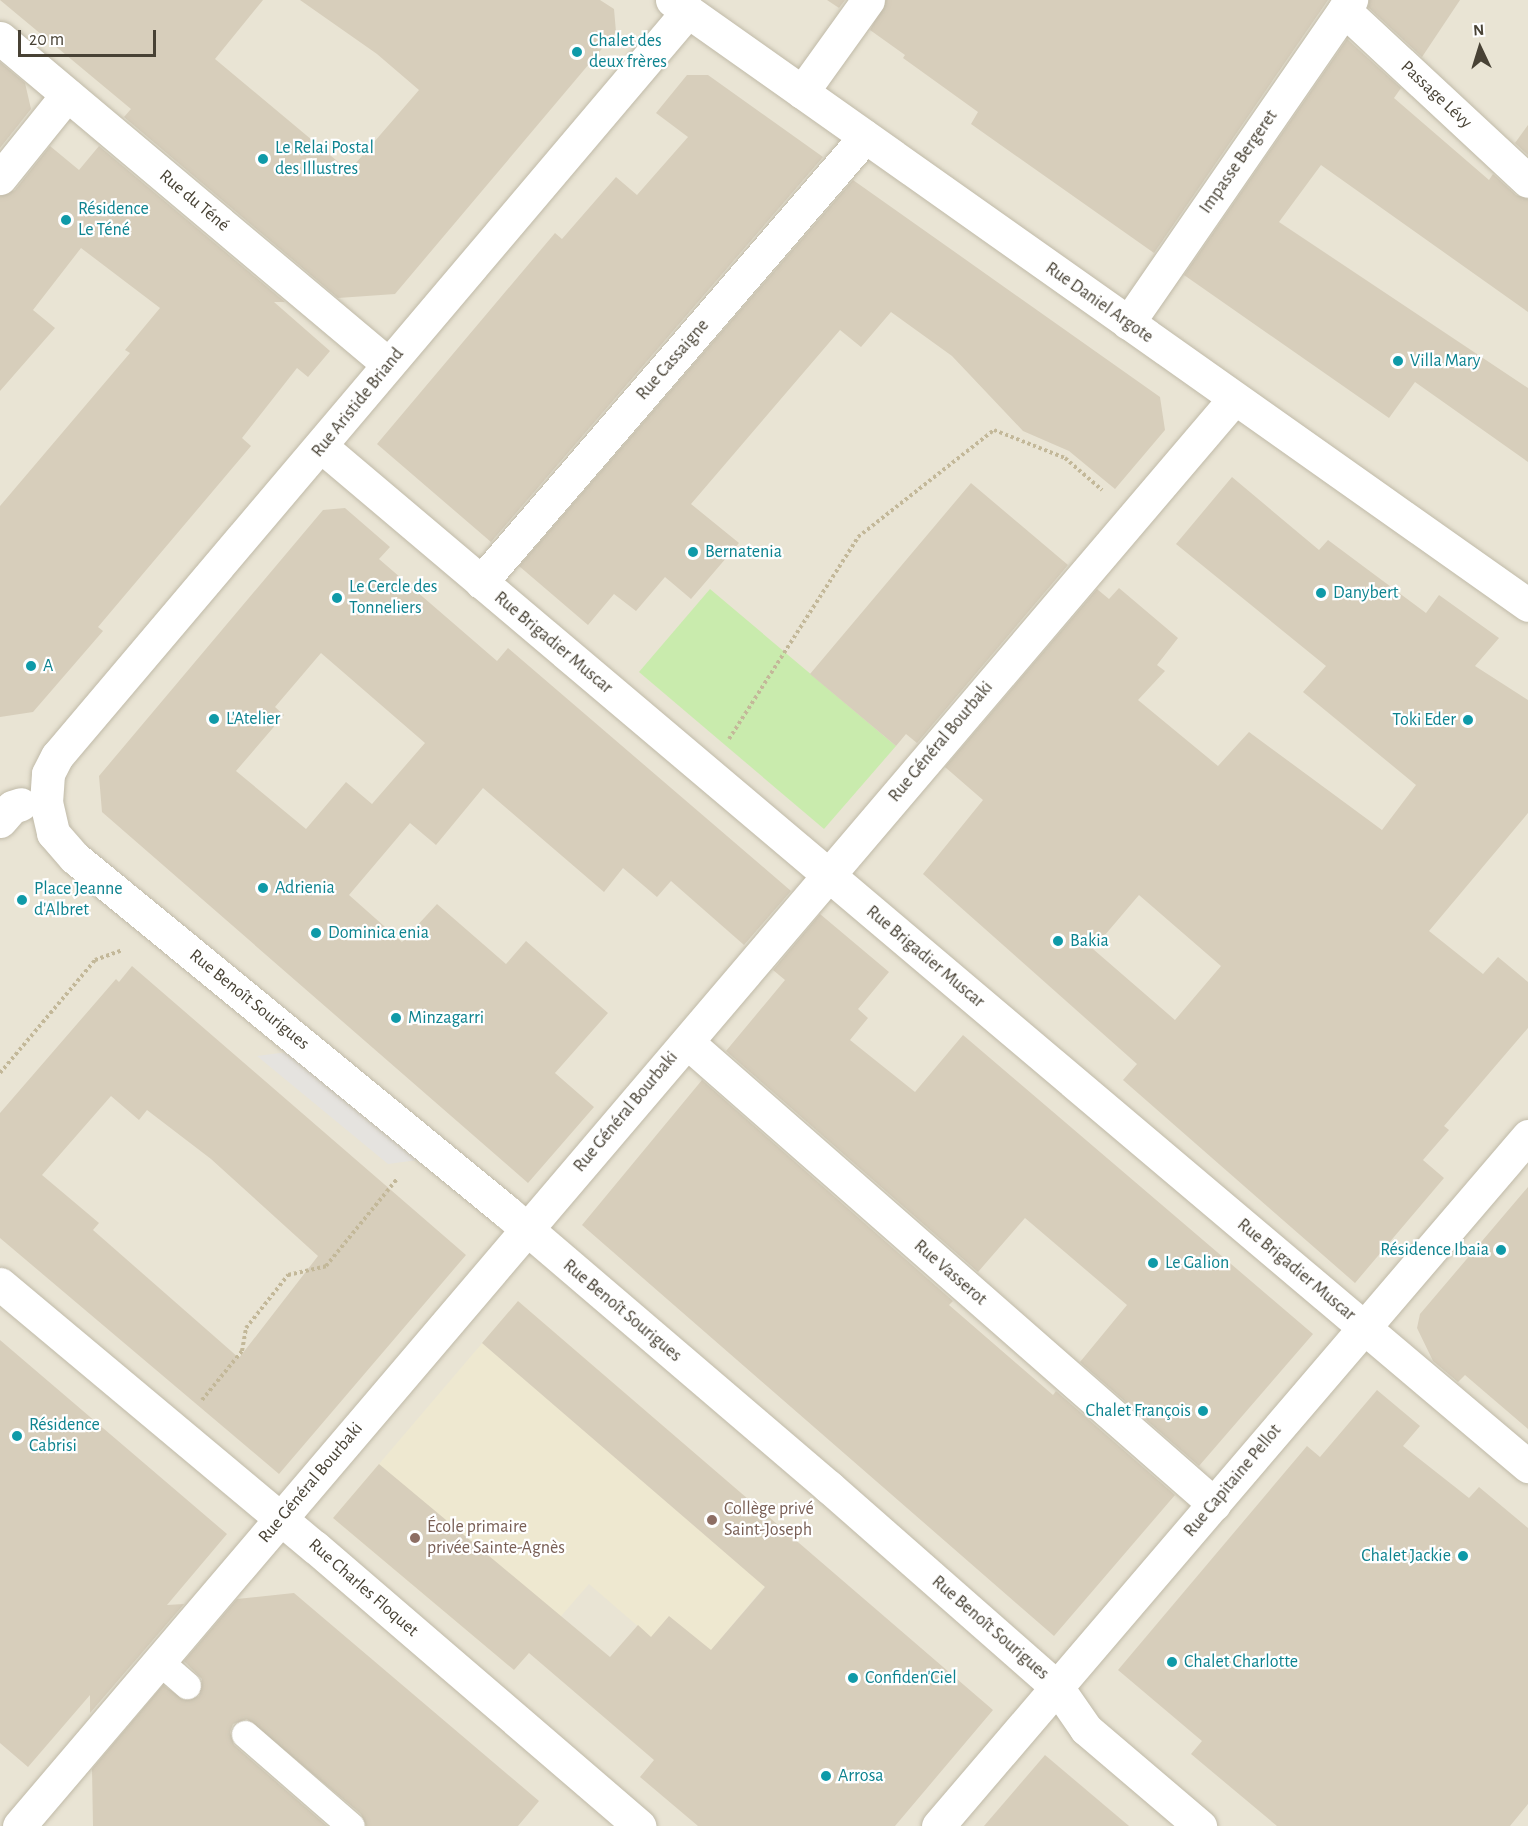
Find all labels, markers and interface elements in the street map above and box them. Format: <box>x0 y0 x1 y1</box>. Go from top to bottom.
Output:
scale bar <box>21 18 159 56</box>
north arrow <box>1450 18 1510 78</box>
text: N <box>1473 22 1485 38</box>
text: 20 m <box>29 31 64 49</box>
place label: Chalet des deux frères <box>589 31 667 74</box>
marker: Chalet des deux frères <box>570 45 584 59</box>
street label: Passage Lévy <box>1396 57 1476 133</box>
street label: Impasse Bergeret <box>1195 106 1283 218</box>
place label: Le Relai Postal des Illustres <box>275 138 374 180</box>
marker: Le Relai Postal des Illustres <box>256 152 270 166</box>
street label: Rue du Téné <box>154 165 234 237</box>
place label: Résidence Le Téné <box>78 199 149 242</box>
marker: Résidence Le Téné <box>59 213 73 227</box>
street label: Rue Daniel Argote <box>1041 258 1157 348</box>
street label: Rue Cassaigne <box>632 315 714 405</box>
street label: Rue Aristide Briand <box>307 344 409 462</box>
place label: Villa Mary <box>1410 350 1481 372</box>
marker: Villa Mary <box>1391 354 1405 368</box>
place label: Bernatenia <box>705 541 782 563</box>
marker: Bernatenia <box>686 545 700 559</box>
place label: Le Cercle des Tonneliers <box>349 577 438 620</box>
place label: Danybert <box>1333 582 1399 604</box>
marker: Danybert <box>1314 586 1328 600</box>
street label: Rue Brigadier Muscar <box>489 587 617 699</box>
marker: Le Cercle des Tonneliers <box>330 591 344 605</box>
place label: A <box>43 655 53 677</box>
marker: A <box>24 659 38 673</box>
street label: Rue Général Bourbaki <box>884 677 998 807</box>
place label: L'Atelier <box>226 708 280 730</box>
place label: Toki Eder <box>1392 709 1456 731</box>
marker: L'Atelier <box>207 712 221 726</box>
marker: Toki Eder <box>1461 713 1475 727</box>
place label: Adrienia <box>275 877 335 899</box>
place label: Place Jeanne d'Albret <box>34 879 123 922</box>
marker: Adrienia <box>256 881 270 895</box>
marker: Place Jeanne d'Albret <box>15 893 29 907</box>
street label: Rue Brigadier Muscar <box>861 901 989 1013</box>
place label: Dominica enia <box>328 922 429 944</box>
marker: Dominica enia <box>309 926 323 940</box>
place label: Bakia <box>1070 930 1109 952</box>
marker: Bakia <box>1051 934 1065 948</box>
street label: Rue Benoît Sourigues <box>185 945 313 1055</box>
place label: Minzagarri <box>408 1007 484 1029</box>
marker: Minzagarri <box>389 1011 403 1025</box>
street label: Rue Général Bourbaki <box>569 1047 683 1177</box>
street label: Rue Brigadier Muscar <box>1232 1214 1360 1326</box>
street label: Rue Vasserot <box>909 1235 991 1311</box>
place label: Résidence Ibaia <box>1380 1239 1489 1261</box>
marker: Résidence Ibaia <box>1494 1243 1508 1257</box>
place label: Le Galion <box>1165 1252 1229 1274</box>
street label: Rue Benoît Sourigues <box>558 1255 686 1367</box>
marker: Le Galion <box>1146 1256 1160 1270</box>
place label: Chalet François <box>1086 1400 1191 1422</box>
marker: Chalet François <box>1196 1404 1210 1418</box>
place label: Résidence Cabrisi <box>29 1415 100 1458</box>
street label: Rue Général Bourbaki <box>254 1418 368 1548</box>
street label: Rue Capitaine Pellot <box>1180 1420 1286 1542</box>
marker: Résidence Cabrisi <box>10 1429 24 1443</box>
place label: Collège privé Saint-Joseph <box>724 1499 814 1541</box>
marker: Collège privé Saint-Joseph <box>705 1513 719 1527</box>
place label: École primaire privée Sainte-Agnès <box>427 1517 565 1559</box>
marker: École primaire privée Sainte-Agnès <box>408 1531 422 1545</box>
street label: Rue Charles Floquet <box>304 1534 422 1642</box>
place label: Chalet Jackie <box>1361 1545 1451 1567</box>
marker: Chalet Jackie <box>1456 1549 1470 1563</box>
street label: Rue Benoît Sourigues <box>927 1571 1053 1685</box>
place label: Chalet Charlotte <box>1184 1651 1298 1673</box>
marker: Chalet Charlotte <box>1165 1655 1179 1669</box>
place label: Confiden'Ciel <box>865 1667 957 1689</box>
marker: Confiden'Ciel <box>846 1671 860 1685</box>
place label: Arrosa <box>838 1765 884 1787</box>
marker: Arrosa <box>819 1769 833 1783</box>

